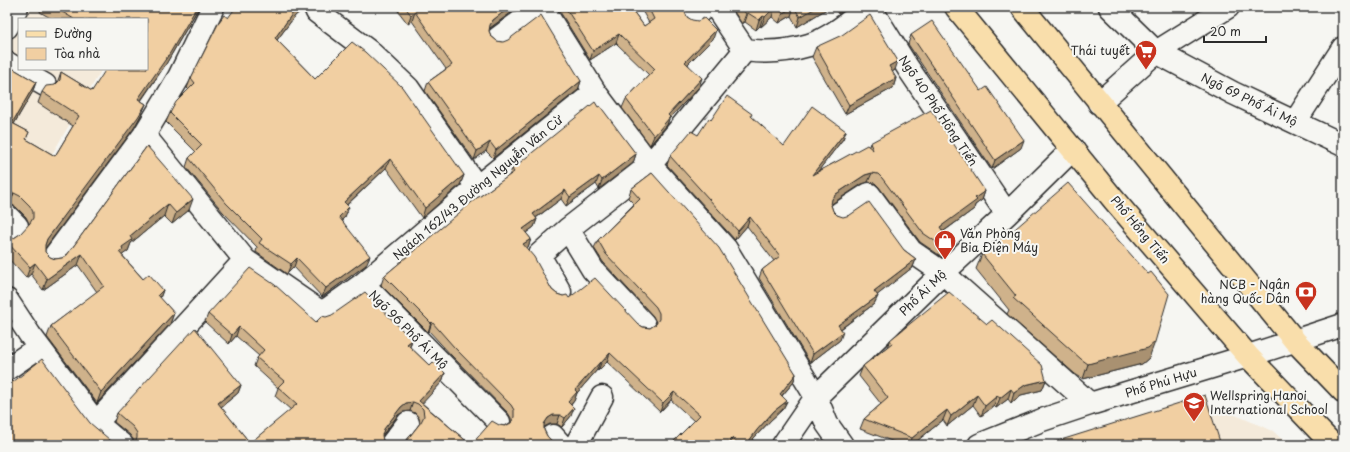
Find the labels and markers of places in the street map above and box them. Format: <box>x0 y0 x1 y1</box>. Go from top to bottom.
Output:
supermarket icon: Thái tuyết <box>1133 38 1159 71</box>
place label: Thái tuyết <box>1071 41 1130 59</box>
place label: Văn Phòng Bia Điện Máy <box>960 224 1038 256</box>
shop icon: Văn Phòng Bia Điện Máy <box>932 228 958 261</box>
place label: NCB - Ngân hàng Quốc Dân <box>1201 275 1290 307</box>
bank icon: NCB - Ngân hàng Quốc Dân <box>1293 279 1319 312</box>
place label: Wellspring Hanoi International School <box>1210 386 1328 418</box>
school or university icon: Wellspring Hanoi International School <box>1181 390 1207 423</box>

